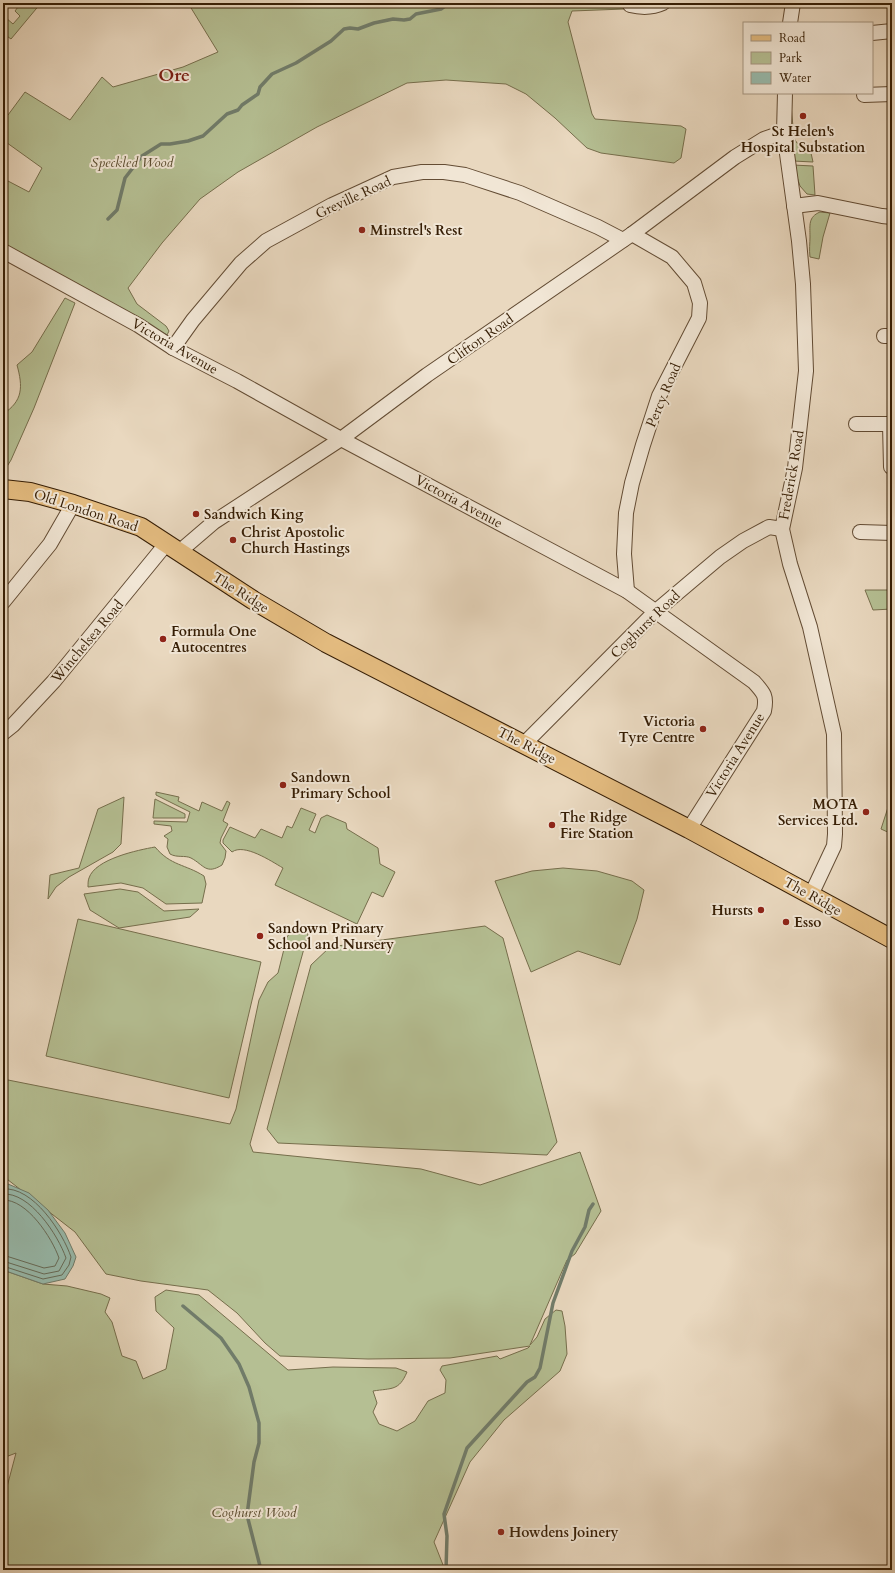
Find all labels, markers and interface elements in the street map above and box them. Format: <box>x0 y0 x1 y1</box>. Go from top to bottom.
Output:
legend <box>743 22 873 94</box>
text: Road <box>779 30 806 46</box>
text: Park <box>779 50 803 66</box>
district label: Ore <box>158 63 190 88</box>
text: Water <box>778 70 812 86</box>
marker: St Helen's Hospital Substation <box>798 111 808 121</box>
place label: St Helen's Hospital Substation <box>741 122 865 157</box>
park label: Speckled Wood <box>91 153 175 172</box>
street label: Greville Road <box>312 171 395 223</box>
place label: Minstrel's Rest <box>370 221 463 240</box>
marker: Minstrel's Rest <box>357 225 367 235</box>
street label: Clifton Road <box>443 309 518 369</box>
street label: Victoria Avenue <box>128 314 221 379</box>
street label: Percy Road <box>641 360 686 430</box>
street label: Frederick Road <box>774 428 809 521</box>
street label: Victoria Avenue <box>412 470 506 533</box>
street label: Old London Road <box>31 485 141 536</box>
place label: Sandwich King <box>204 505 304 524</box>
marker: Sandwich King <box>191 509 201 519</box>
place label: Christ Apostolic Church Hastings <box>241 523 350 558</box>
marker: Christ Apostolic Church Hastings <box>228 535 238 545</box>
street label: The Ridge <box>209 568 273 617</box>
street label: Coghurst Road <box>606 586 685 663</box>
street label: Winchelsea Road <box>46 595 128 688</box>
place label: Formula One Autocentres <box>171 622 257 657</box>
marker: Formula One Autocentres <box>158 634 168 644</box>
street label: Victoria Avenue <box>702 709 769 801</box>
place label: Victoria Tyre Centre <box>619 712 695 747</box>
street label: The Ridge <box>494 723 559 768</box>
marker: Victoria Tyre Centre <box>698 724 708 734</box>
place label: Sandown Primary School <box>291 768 391 803</box>
marker: Sandown Primary School <box>278 780 288 790</box>
place label: MOTA Services Ltd. <box>778 795 858 830</box>
marker: MOTA Services Ltd. <box>861 807 871 817</box>
place label: The Ridge Fire Station <box>560 808 634 843</box>
marker: The Ridge Fire Station <box>547 820 557 830</box>
street label: The Ridge <box>780 873 845 920</box>
place label: Hursts <box>712 901 753 920</box>
marker: Hursts <box>756 905 766 915</box>
place label: Esso <box>794 913 822 932</box>
marker: Esso <box>781 917 791 927</box>
place label: Sandown Primary School and Nursery <box>268 919 394 954</box>
marker: Sandown Primary School and Nursery <box>255 931 265 941</box>
park label: Coghurst Wood <box>211 1503 298 1522</box>
place label: Howdens Joinery <box>509 1523 619 1542</box>
marker: Howdens Joinery <box>496 1527 506 1537</box>

